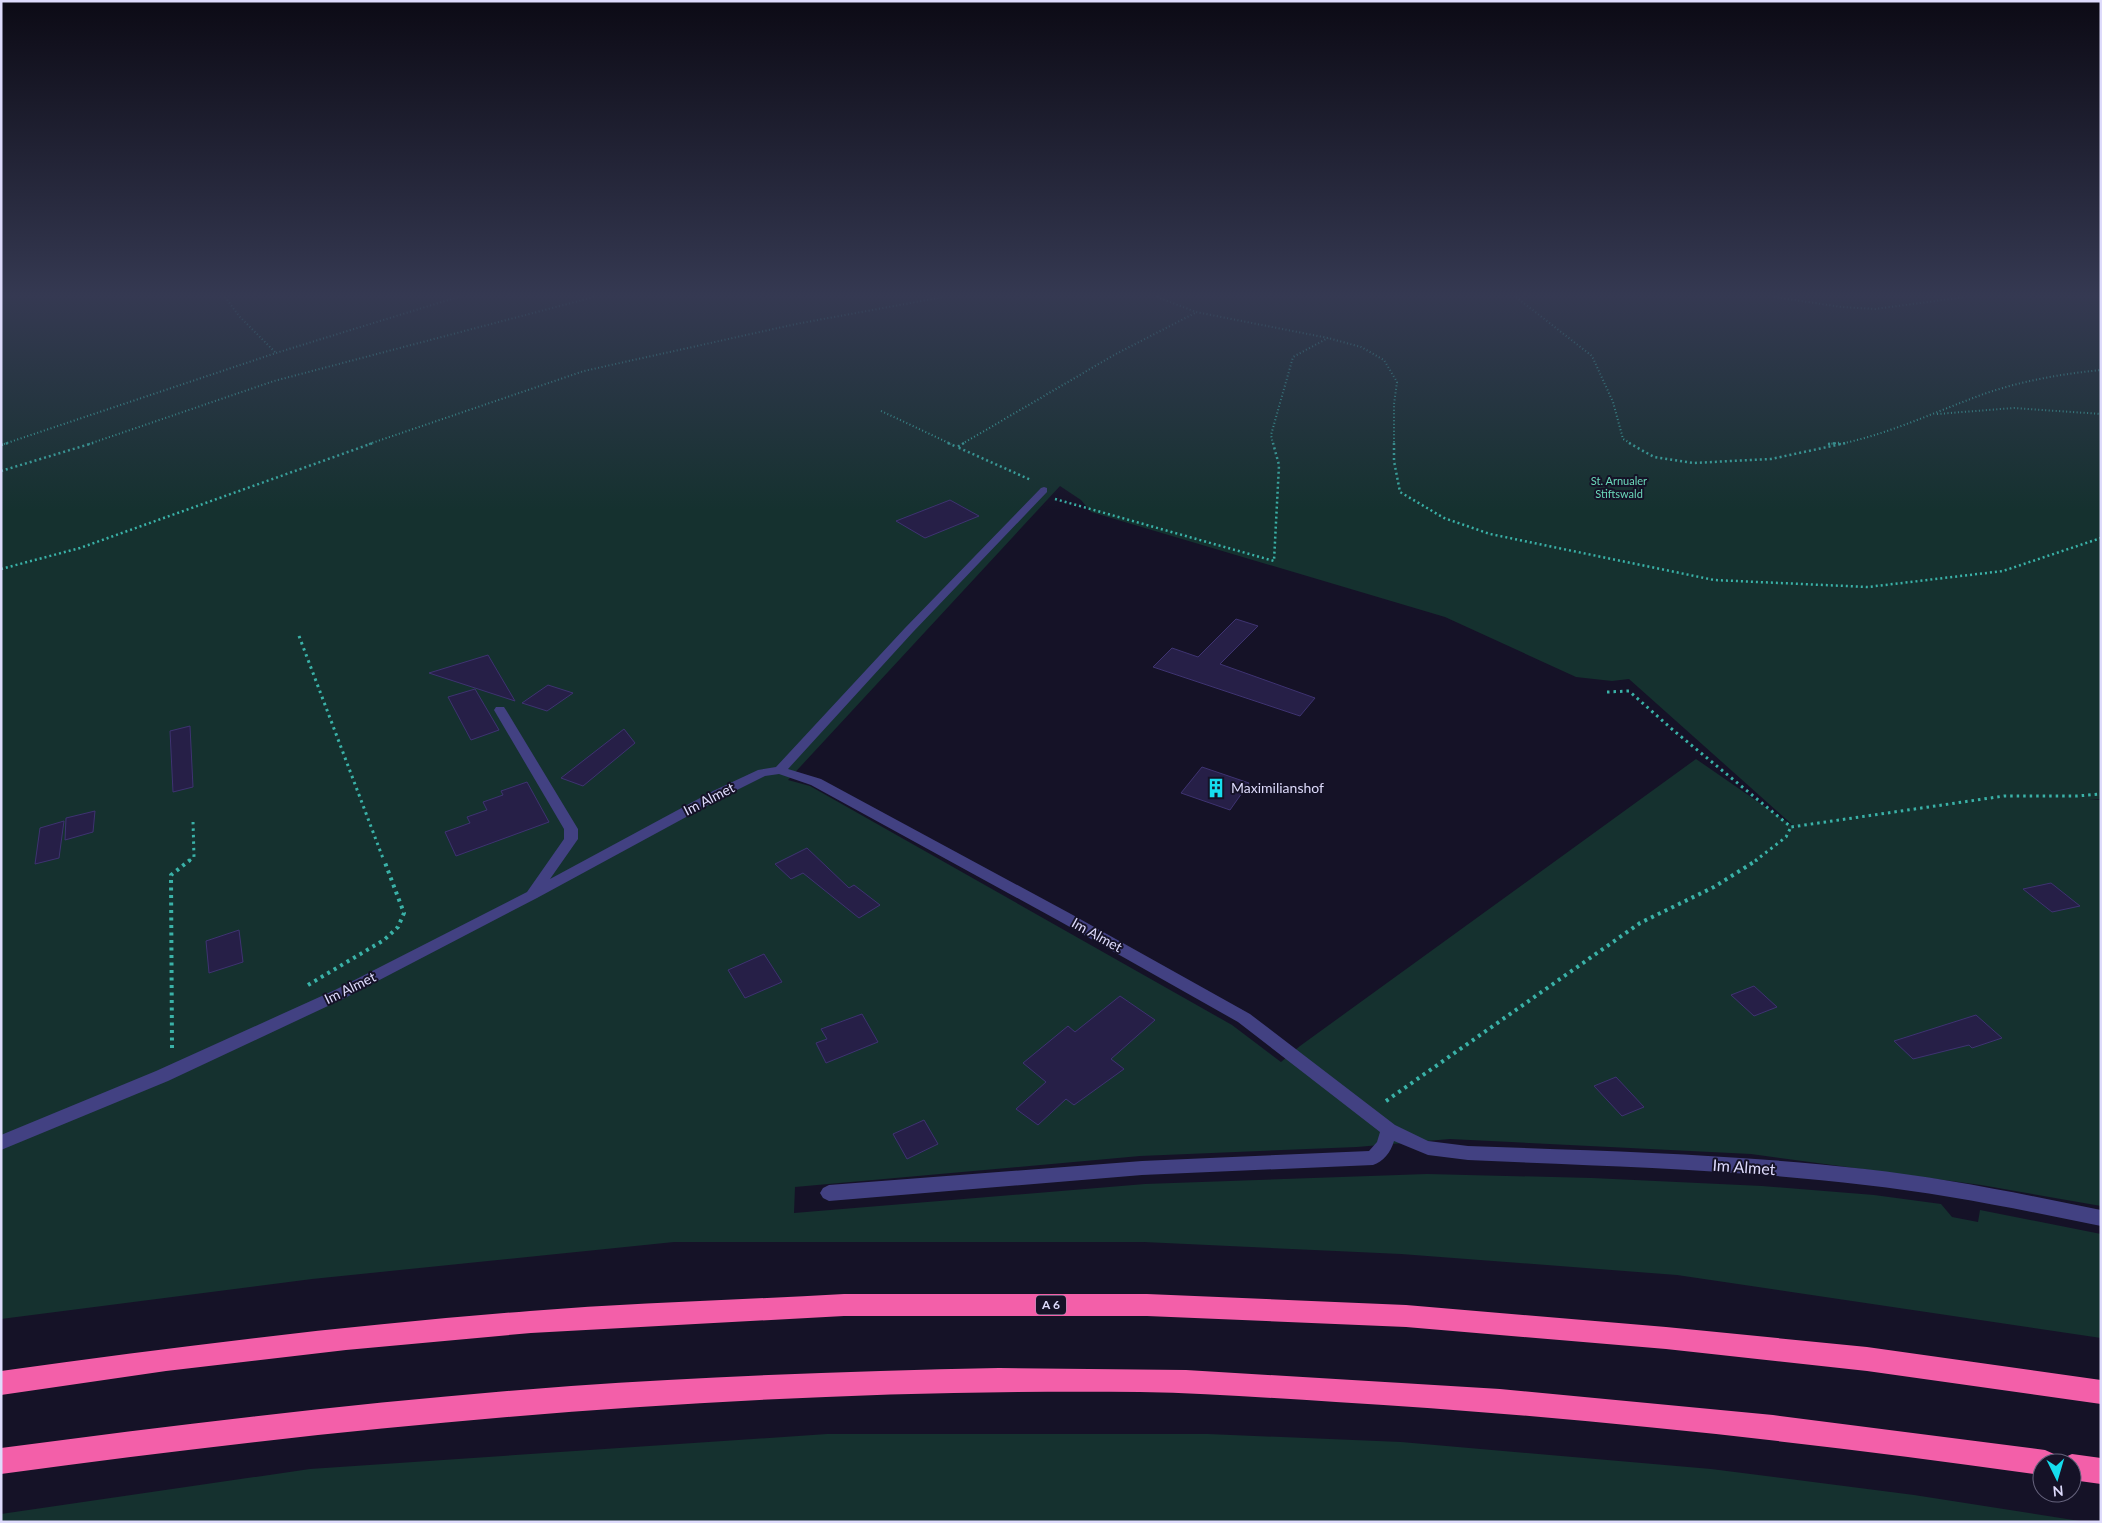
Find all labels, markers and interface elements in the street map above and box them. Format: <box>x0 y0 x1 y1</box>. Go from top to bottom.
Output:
park label: St. Arnualer Stiftswald <box>1591 474 1647 500</box>
building icon: Maximilianshof <box>1205 777 1227 799</box>
street label: Im Almet <box>680 778 737 819</box>
place label: Maximilianshof <box>1231 779 1324 796</box>
street label: Im Almet <box>1069 914 1125 955</box>
street label: Im Almet <box>321 968 378 1007</box>
street label: Im Almet <box>1712 1155 1776 1178</box>
road number: A 6 <box>1036 1296 1066 1314</box>
north arrow <box>2032 1453 2082 1503</box>
text: N <box>2052 1483 2064 1500</box>

